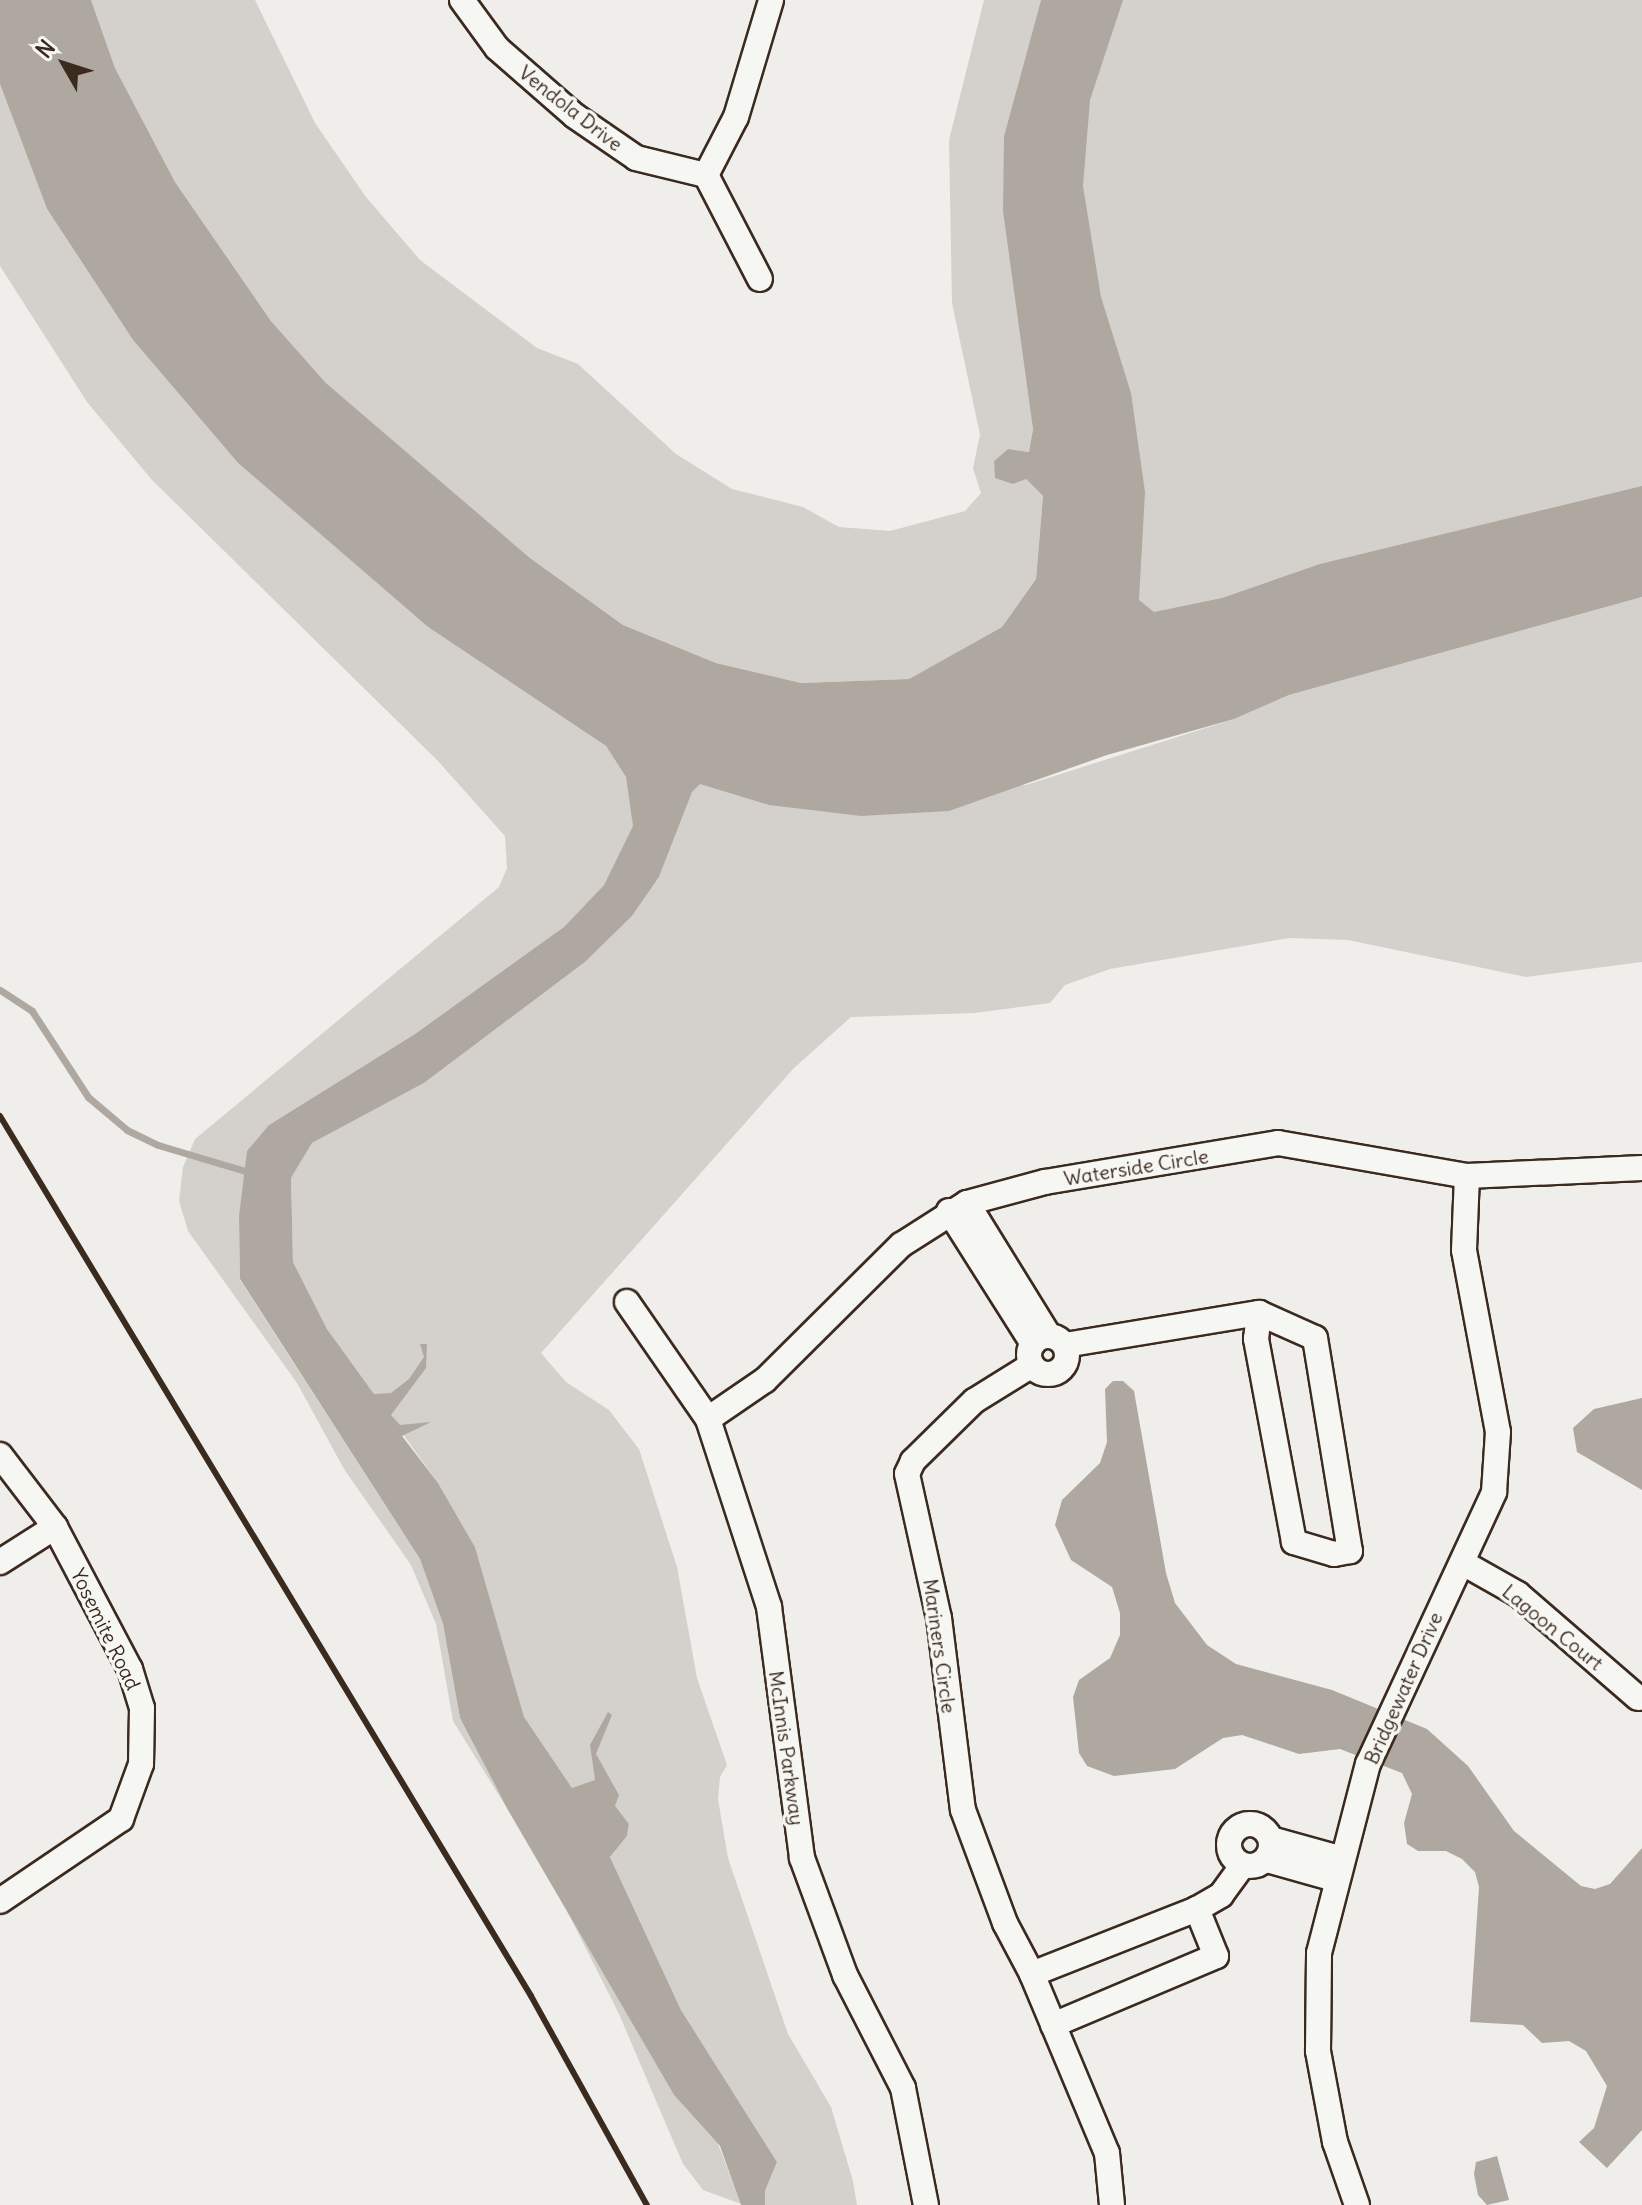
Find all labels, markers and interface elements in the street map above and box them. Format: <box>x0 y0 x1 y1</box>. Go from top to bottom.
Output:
north arrow <box>24 24 104 104</box>
text: N <box>30 34 61 64</box>
street label: Vendola Drive <box>514 60 628 156</box>
street label: Waterside Circle <box>1062 1144 1210 1190</box>
street label: Yosemite Road <box>66 1564 146 1694</box>
street label: Mariners Circle <box>919 1577 961 1715</box>
street label: Lagoon Court <box>1498 1579 1608 1675</box>
street label: Bridgewater Drive <box>1359 1608 1447 1768</box>
street label: McInnis Parkway <box>764 1669 810 1827</box>

